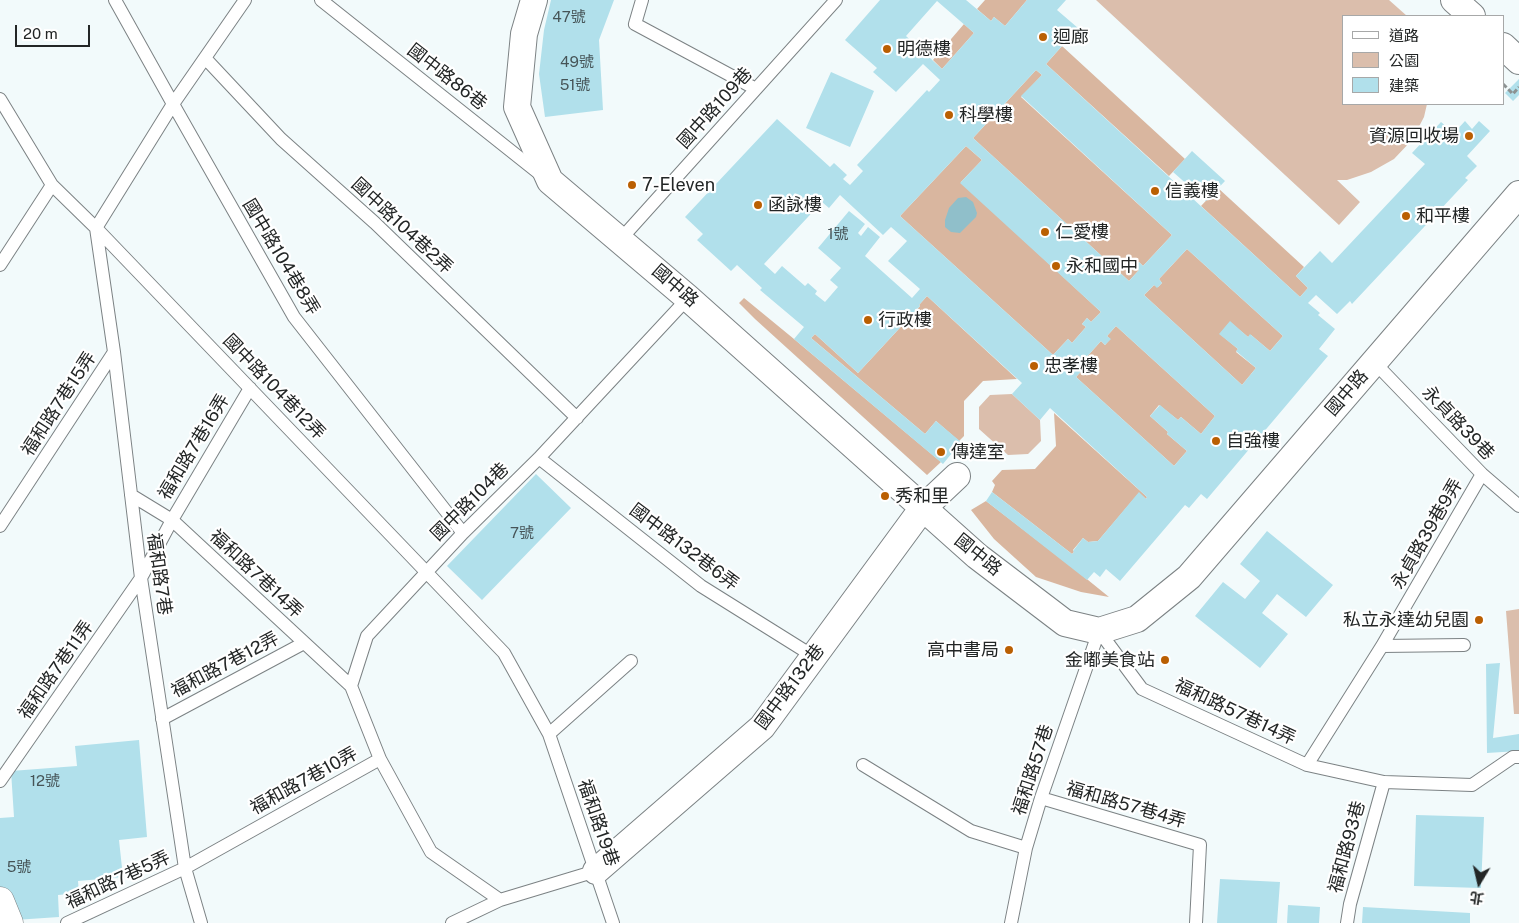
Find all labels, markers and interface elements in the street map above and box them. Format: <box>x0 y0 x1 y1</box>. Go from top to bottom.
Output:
house number: 47號 <box>552 8 586 26</box>
scale bar <box>18 15 92 47</box>
legend <box>1342 15 1504 105</box>
text: 20 m <box>23 25 58 42</box>
place label: 迴廊 <box>1053 26 1089 48</box>
text: 道路 <box>1389 27 1419 44</box>
marker: 迴廊 <box>1037 31 1049 43</box>
place label: 明德樓 <box>897 38 951 60</box>
street label: 國中路86巷 <box>403 39 491 115</box>
marker: 明德樓 <box>881 43 893 55</box>
text: 公園 <box>1389 52 1419 69</box>
house number: 49號 <box>560 53 594 71</box>
street label: 國中路109巷 <box>673 63 757 153</box>
house number: 51號 <box>560 76 590 94</box>
text: 建築 <box>1389 77 1419 94</box>
place label: 科學樓 <box>959 104 1013 126</box>
marker: 科學樓 <box>943 109 955 121</box>
place label: 資源回收場 <box>1369 125 1459 147</box>
marker: 資源回收場 <box>1463 130 1475 142</box>
street label: 國中路104巷2弄 <box>347 174 457 278</box>
place label: 7-Eleven <box>642 174 715 196</box>
marker: 7-Eleven <box>626 179 638 191</box>
place label: 信義樓 <box>1165 180 1219 202</box>
marker: 信義樓 <box>1149 185 1161 197</box>
place label: 函詠樓 <box>768 194 822 216</box>
street label: 國中路104巷8弄 <box>238 195 324 319</box>
marker: 函詠樓 <box>752 199 764 211</box>
place label: 和平樓 <box>1416 205 1470 227</box>
marker: 和平樓 <box>1400 210 1412 222</box>
place label: 仁愛樓 <box>1055 221 1109 243</box>
house number: 1號 <box>827 225 849 243</box>
marker: 仁愛樓 <box>1039 226 1051 238</box>
place label: 永和國中 <box>1066 255 1138 277</box>
street label: 國中路 <box>648 260 702 312</box>
marker: 永和國中 <box>1050 260 1062 272</box>
place label: 行政樓 <box>878 309 932 331</box>
marker: 行政樓 <box>862 314 874 326</box>
street label: 國中路104巷12弄 <box>218 330 330 444</box>
street label: 福和路7巷15弄 <box>17 348 101 460</box>
place label: 忠孝樓 <box>1044 355 1098 377</box>
marker: 忠孝樓 <box>1028 360 1040 372</box>
street label: 國中路 <box>1321 366 1373 420</box>
street label: 永貞路39巷 <box>1417 382 1499 464</box>
street label: 福和路7巷16弄 <box>154 390 234 504</box>
place label: 自強樓 <box>1226 430 1280 452</box>
marker: 自強樓 <box>1210 435 1222 447</box>
place label: 傳達室 <box>951 441 1005 463</box>
marker: 傳達室 <box>935 446 947 458</box>
street label: 國中路104巷 <box>426 458 514 546</box>
street label: 永貞路39巷9弄 <box>1387 475 1467 593</box>
place label: 秀和里 <box>895 485 949 507</box>
marker: 秀和里 <box>879 490 891 502</box>
street label: 國中路132巷6弄 <box>625 499 743 595</box>
house number: 7號 <box>510 524 534 542</box>
street label: 福和路7巷14弄 <box>205 525 307 623</box>
street label: 國中路 <box>950 530 1006 580</box>
street label: 福和路7巷 <box>143 531 175 617</box>
place label: 私立永達幼兒園 <box>1343 609 1469 631</box>
marker: 私立永達幼兒園 <box>1473 614 1485 626</box>
street label: 福和路7巷11弄 <box>14 617 98 723</box>
street label: 福和路7巷12弄 <box>167 628 283 702</box>
place label: 高中書局 <box>927 639 999 661</box>
street label: 國中路132巷 <box>751 640 829 734</box>
marker: 高中書局 <box>1003 644 1015 656</box>
place label: 金嘟美食站 <box>1065 649 1155 671</box>
marker: 金嘟美食站 <box>1159 654 1171 666</box>
street label: 福和路57巷14弄 <box>1171 675 1299 749</box>
street label: 福和路57巷 <box>1008 722 1058 818</box>
street label: 福和路7巷10弄 <box>247 743 361 819</box>
house number: 12號 <box>30 772 60 790</box>
street label: 福和路19巷 <box>573 777 623 869</box>
street label: 福和路57巷4弄 <box>1064 778 1188 832</box>
street label: 福和路93巷 <box>1324 799 1370 895</box>
street label: 福和路7巷5弄 <box>63 846 173 914</box>
house number: 5號 <box>7 858 31 876</box>
north arrow <box>1454 858 1504 908</box>
text: 北 <box>1468 889 1485 907</box>

